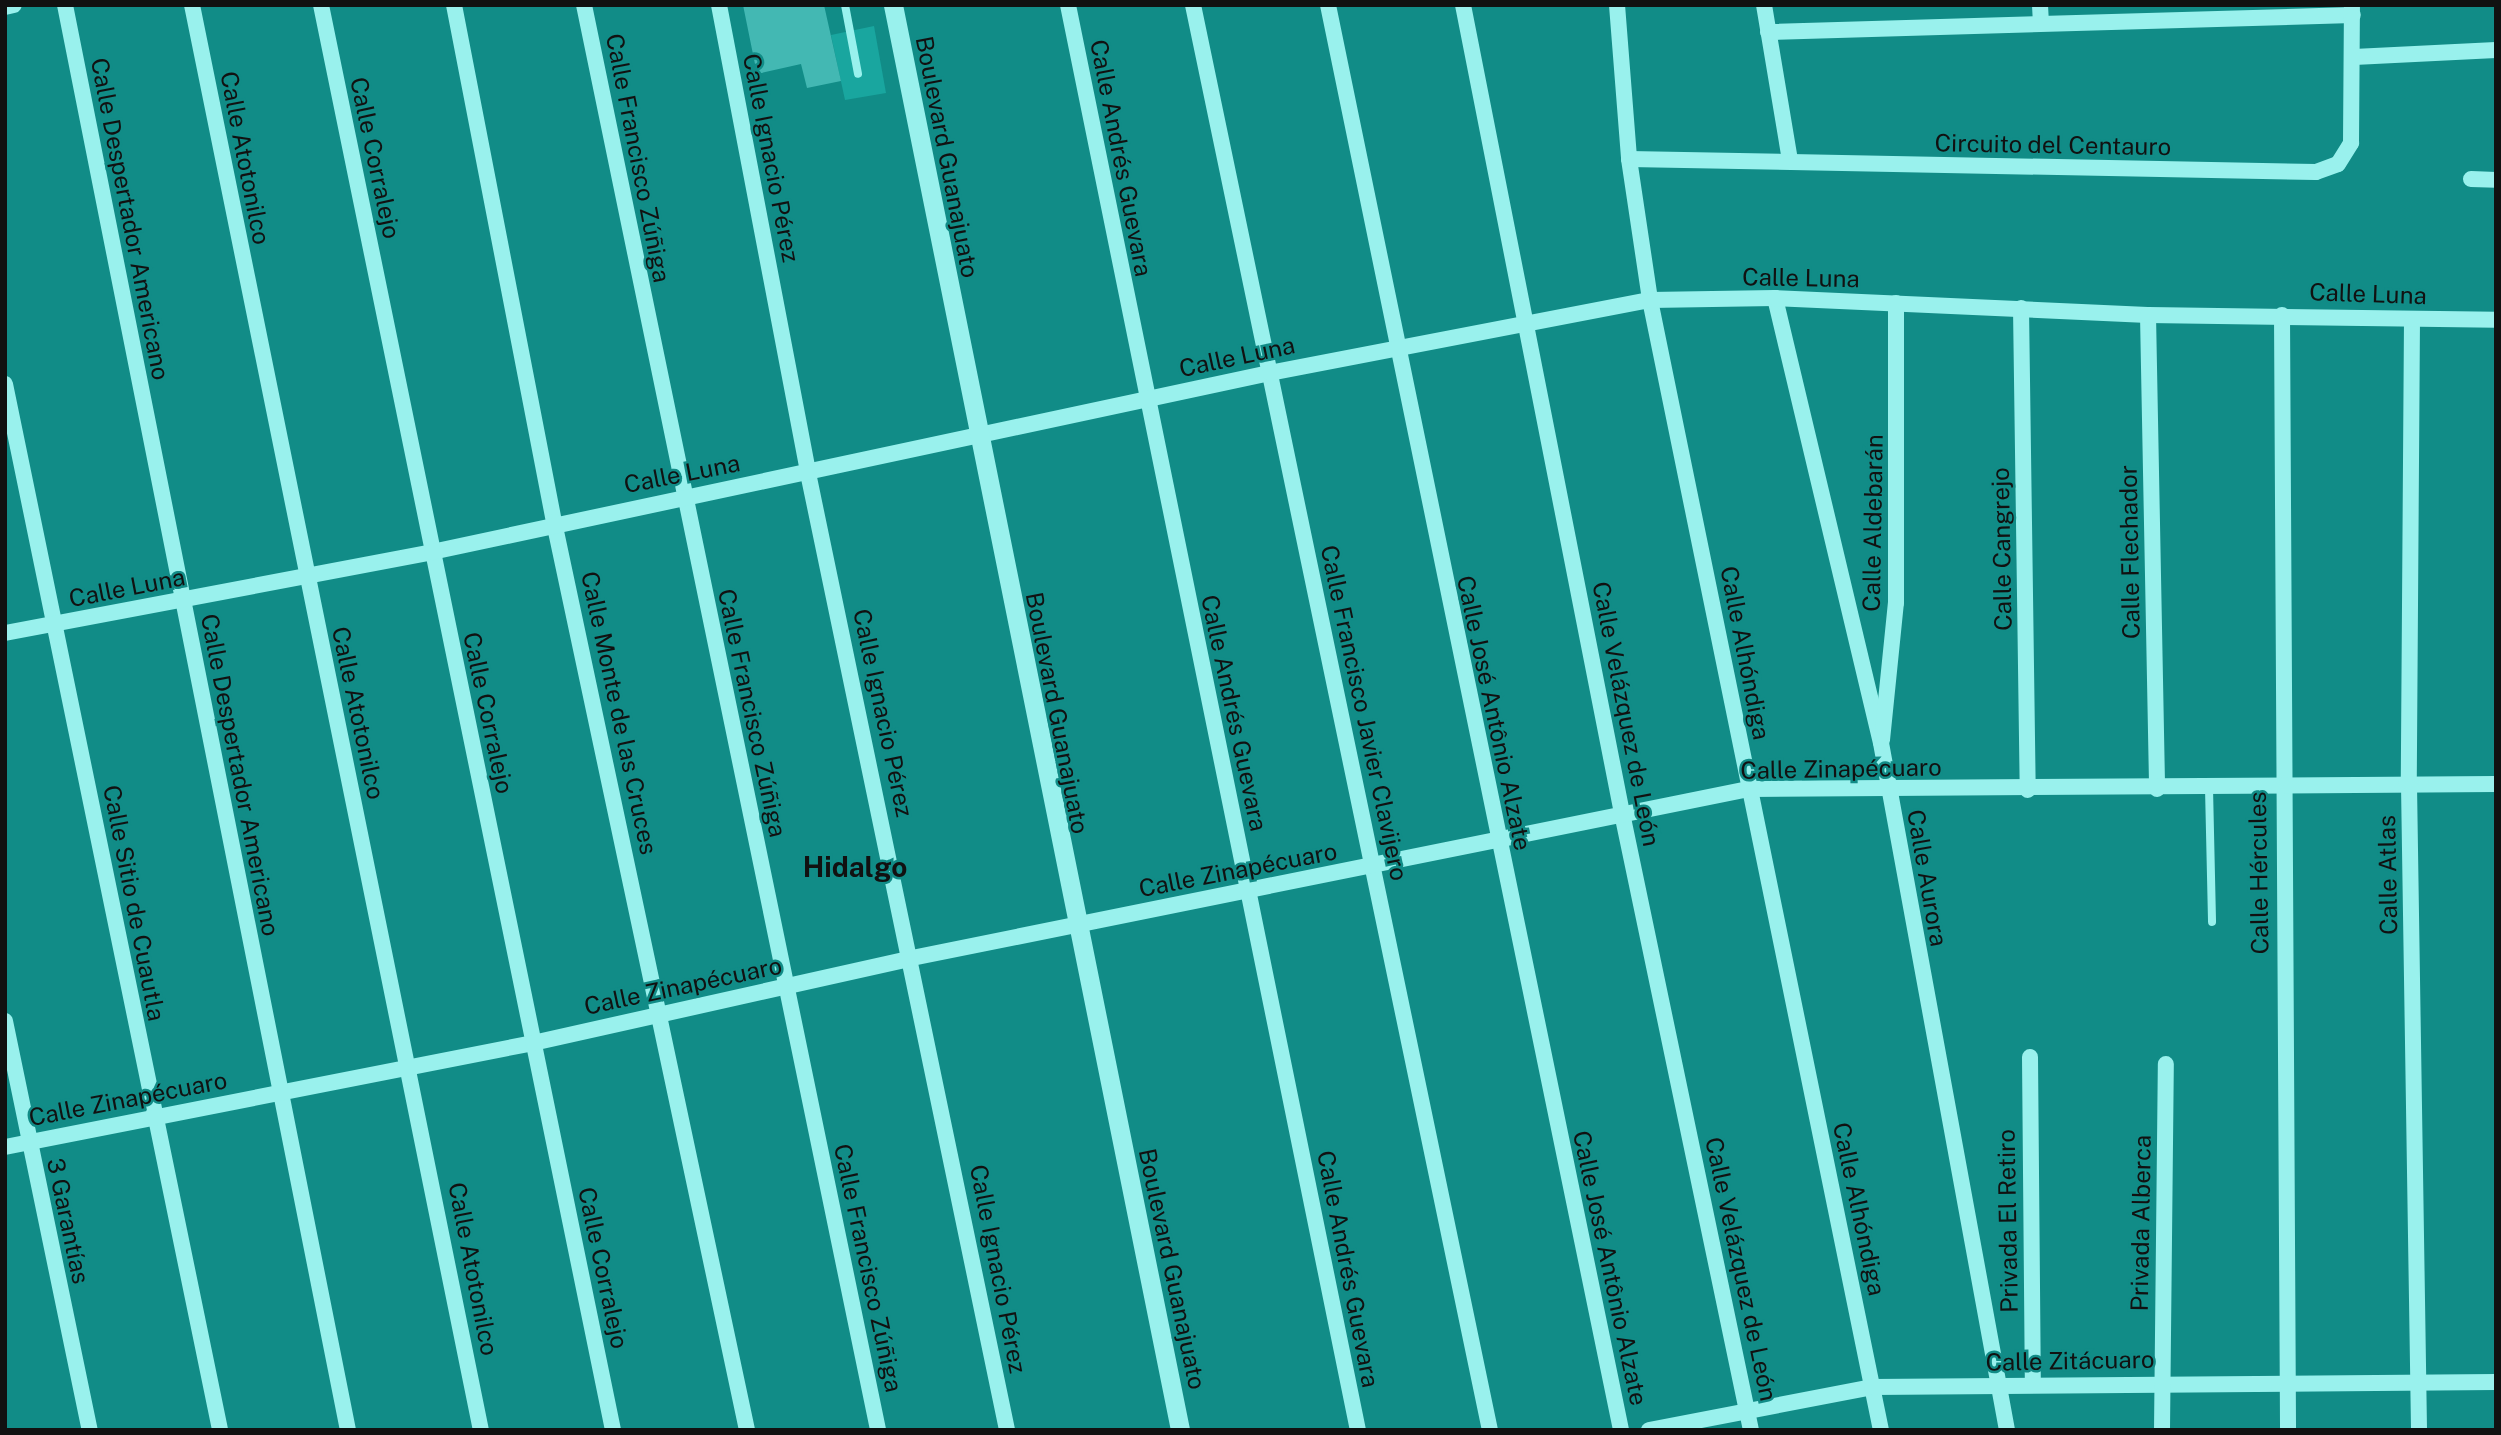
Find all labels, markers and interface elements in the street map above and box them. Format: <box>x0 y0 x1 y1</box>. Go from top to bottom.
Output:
street label: Calle Francisco Zúñiga <box>600 31 676 285</box>
street label: Boulevard Guanajuato <box>909 34 985 280</box>
street label: Calle Andrés Guevara <box>1084 37 1158 279</box>
street label: Calle Ignacio Pérez <box>737 51 805 265</box>
street label: Calle Despertador Americano <box>85 55 175 383</box>
street label: Calle Atotonilco <box>214 69 276 247</box>
street label: Calle Corralejo <box>344 75 406 241</box>
street label: Circuito del Centauro <box>1934 129 2172 161</box>
street label: Calle Luna <box>1742 263 1860 293</box>
street label: Calle Luna <box>2309 278 2427 310</box>
street label: Calle Luna <box>1176 331 1298 383</box>
street label: Calle Aldebarán <box>1857 434 1889 612</box>
street label: Calle Luna <box>621 449 743 499</box>
street label: Calle Flechador <box>2114 465 2146 639</box>
street label: Calle Cangrejo <box>1986 467 2018 631</box>
street label: Calle Francisco Javier Clavijero <box>1314 542 1414 884</box>
street label: Calle Luna <box>66 563 188 613</box>
street label: Calle Alhóndiga <box>1714 564 1776 742</box>
street label: Calle Monte de las Cruces <box>575 568 663 858</box>
street label: Calle José Antônio Alzate <box>1451 573 1537 853</box>
street label: Calle Velázquez de León <box>1586 579 1666 849</box>
street label: Calle Francisco Zúñiga <box>712 586 792 840</box>
street label: Boulevard Guanajuato <box>1019 590 1095 836</box>
street label: Calle Andrés Guevara <box>1195 592 1273 834</box>
street label: Calle Ignacio Pérez <box>847 606 919 820</box>
street label: Calle Despertador Americano <box>195 611 285 939</box>
street label: Calle Atotonilco <box>326 624 390 802</box>
street label: Calle Corralejo <box>457 630 519 796</box>
street label: Calle Zinapécuaro <box>1740 753 1942 785</box>
street label: Calle Sitio de Cuautla <box>97 782 171 1024</box>
street label: Calle Hércules <box>2243 791 2275 955</box>
street label: Calle Aurora <box>1901 807 1953 949</box>
street label: Calle Atlas <box>2373 815 2403 935</box>
street label: Calle Zinapécuaro <box>1136 837 1340 903</box>
district label: Hidalgo <box>803 850 907 884</box>
street label: Calle Zinapécuaro <box>581 951 785 1021</box>
street label: Calle Zinapécuaro <box>26 1066 230 1132</box>
street label: Calle Alhóndiga <box>1827 1120 1891 1298</box>
street label: Calle José Antônio Alzate <box>1567 1128 1653 1408</box>
street label: Privada El Retiro <box>1992 1129 2024 1313</box>
street label: Calle Velázquez de León <box>1699 1134 1783 1404</box>
street label: Privada Alberca <box>2125 1134 2157 1312</box>
street label: Calle Francisco Zúñiga <box>828 1141 908 1395</box>
street label: Boulevard Guanajuato <box>1132 1146 1212 1392</box>
street label: Calle Andrés Guevara <box>1311 1148 1385 1390</box>
street label: 3 Garantías <box>41 1155 95 1287</box>
street label: Calle Ignacio Pérez <box>964 1162 1032 1376</box>
street label: Calle Atotonilco <box>442 1180 504 1358</box>
street label: Calle Corralejo <box>572 1185 634 1351</box>
street label: Calle Zitácuaro <box>1985 1345 2155 1377</box>

